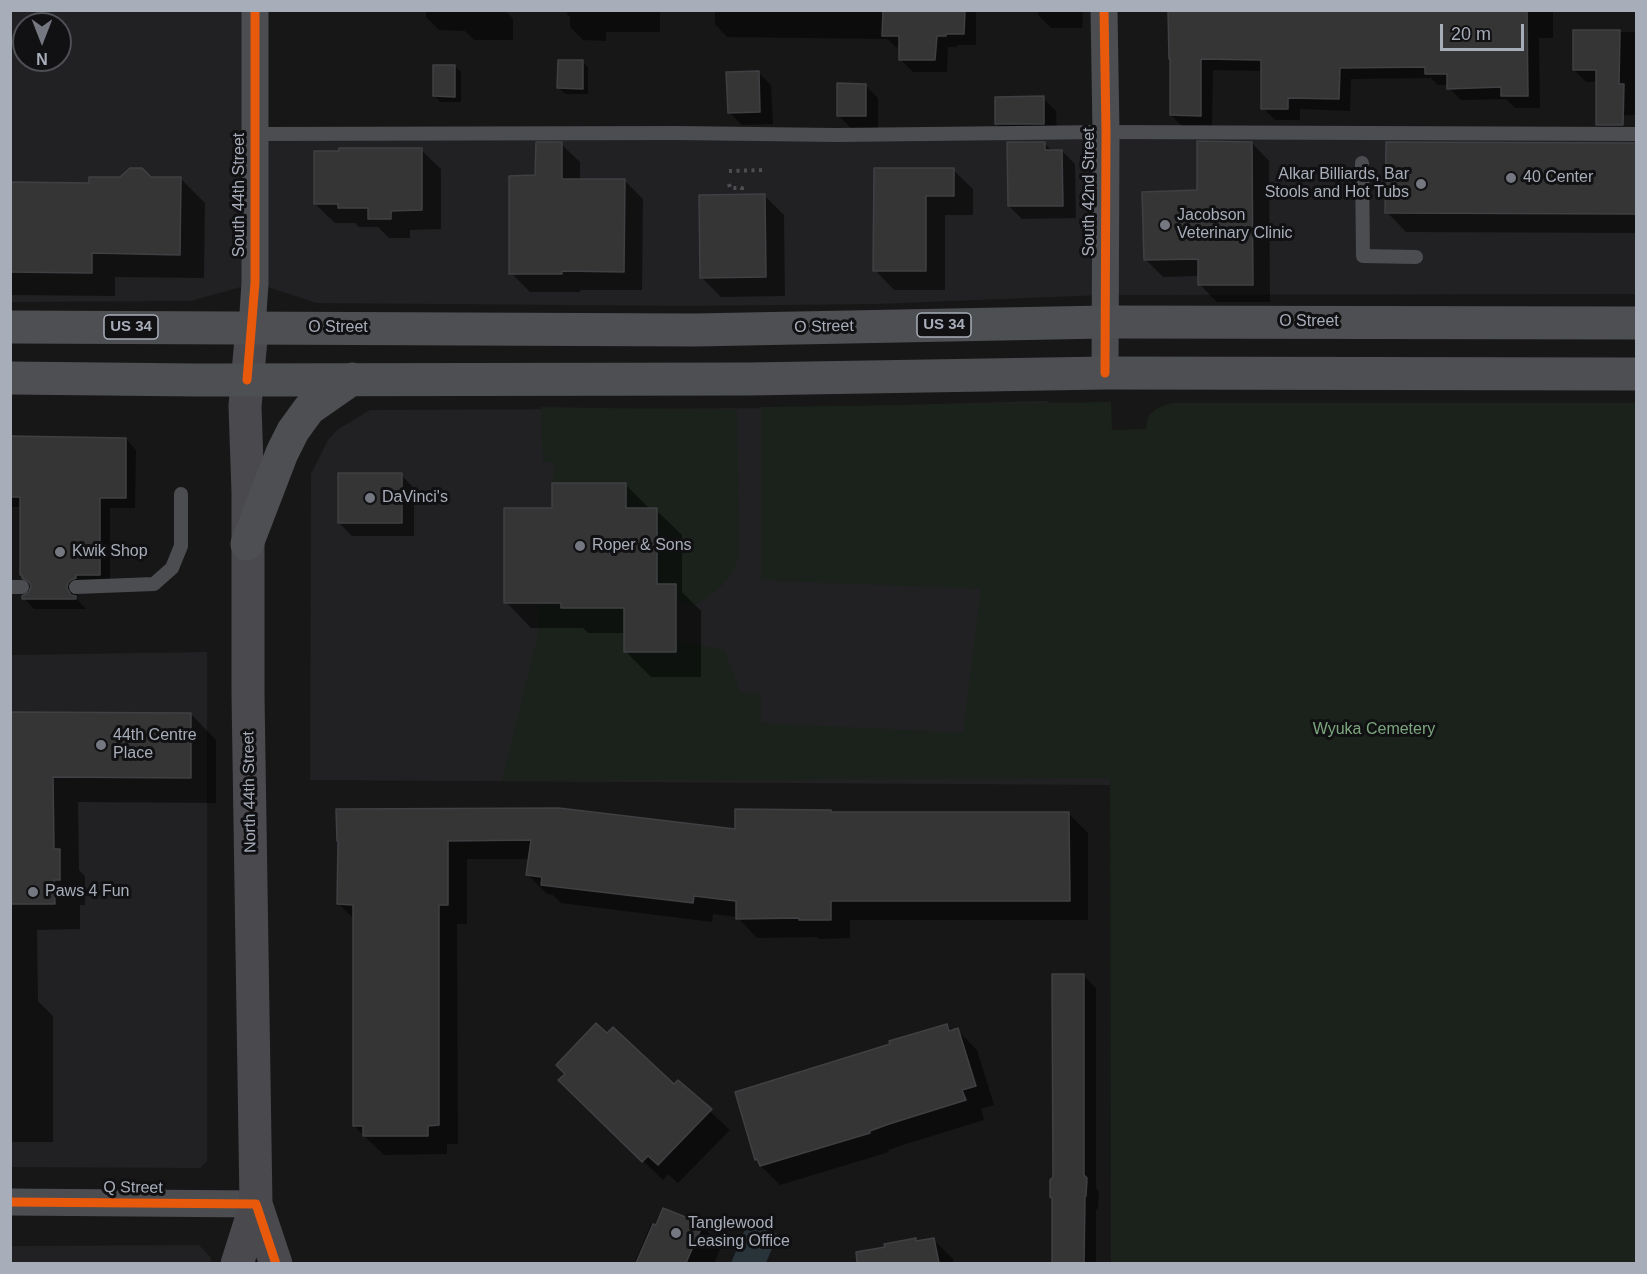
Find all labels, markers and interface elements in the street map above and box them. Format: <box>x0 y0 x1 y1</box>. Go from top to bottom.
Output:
north arrow <box>12 12 72 72</box>
scale bar <box>1443 12 1527 50</box>
text: 20 m <box>1451 24 1491 44</box>
text: N <box>36 50 48 67</box>
street label: South 42nd Street <box>1080 128 1100 256</box>
street label: South 44th Street <box>230 133 250 257</box>
place label: Alkar Billiards, Bar Stools and Hot Tubs <box>1265 165 1409 203</box>
place label: 40 Center <box>1523 168 1593 188</box>
marker: 40 Center <box>1504 171 1518 185</box>
marker: Alkar Billiards, Bar Stools and Hot Tubs <box>1414 177 1428 191</box>
place label: Jacobson Veterinary Clinic <box>1177 206 1293 244</box>
marker: Jacobson Veterinary Clinic <box>1158 218 1172 232</box>
street label: O Street <box>1279 312 1339 332</box>
road number: US 34 <box>917 313 971 337</box>
road number: US 34 <box>104 315 158 339</box>
street label: O Street <box>794 317 854 337</box>
street label: O Street <box>308 318 368 338</box>
place label: DaVinci's <box>382 488 448 508</box>
marker: DaVinci's <box>363 491 377 505</box>
place label: Roper & Sons <box>592 536 692 556</box>
marker: Roper & Sons <box>573 539 587 553</box>
place label: Kwik Shop <box>72 542 148 562</box>
marker: Kwik Shop <box>53 545 67 559</box>
park label: Wyuka Cemetery <box>1313 720 1435 740</box>
place label: 44th Centre Place <box>113 726 197 764</box>
street label: North 44th Street <box>239 731 261 853</box>
marker: 44th Centre Place <box>94 738 108 752</box>
place label: Paws 4 Fun <box>45 882 129 902</box>
marker: Paws 4 Fun <box>26 885 40 899</box>
street label: Q Street <box>103 1178 163 1198</box>
place label: Tanglewood Leasing Office <box>688 1214 790 1252</box>
marker: Tanglewood Leasing Office <box>669 1226 683 1240</box>

